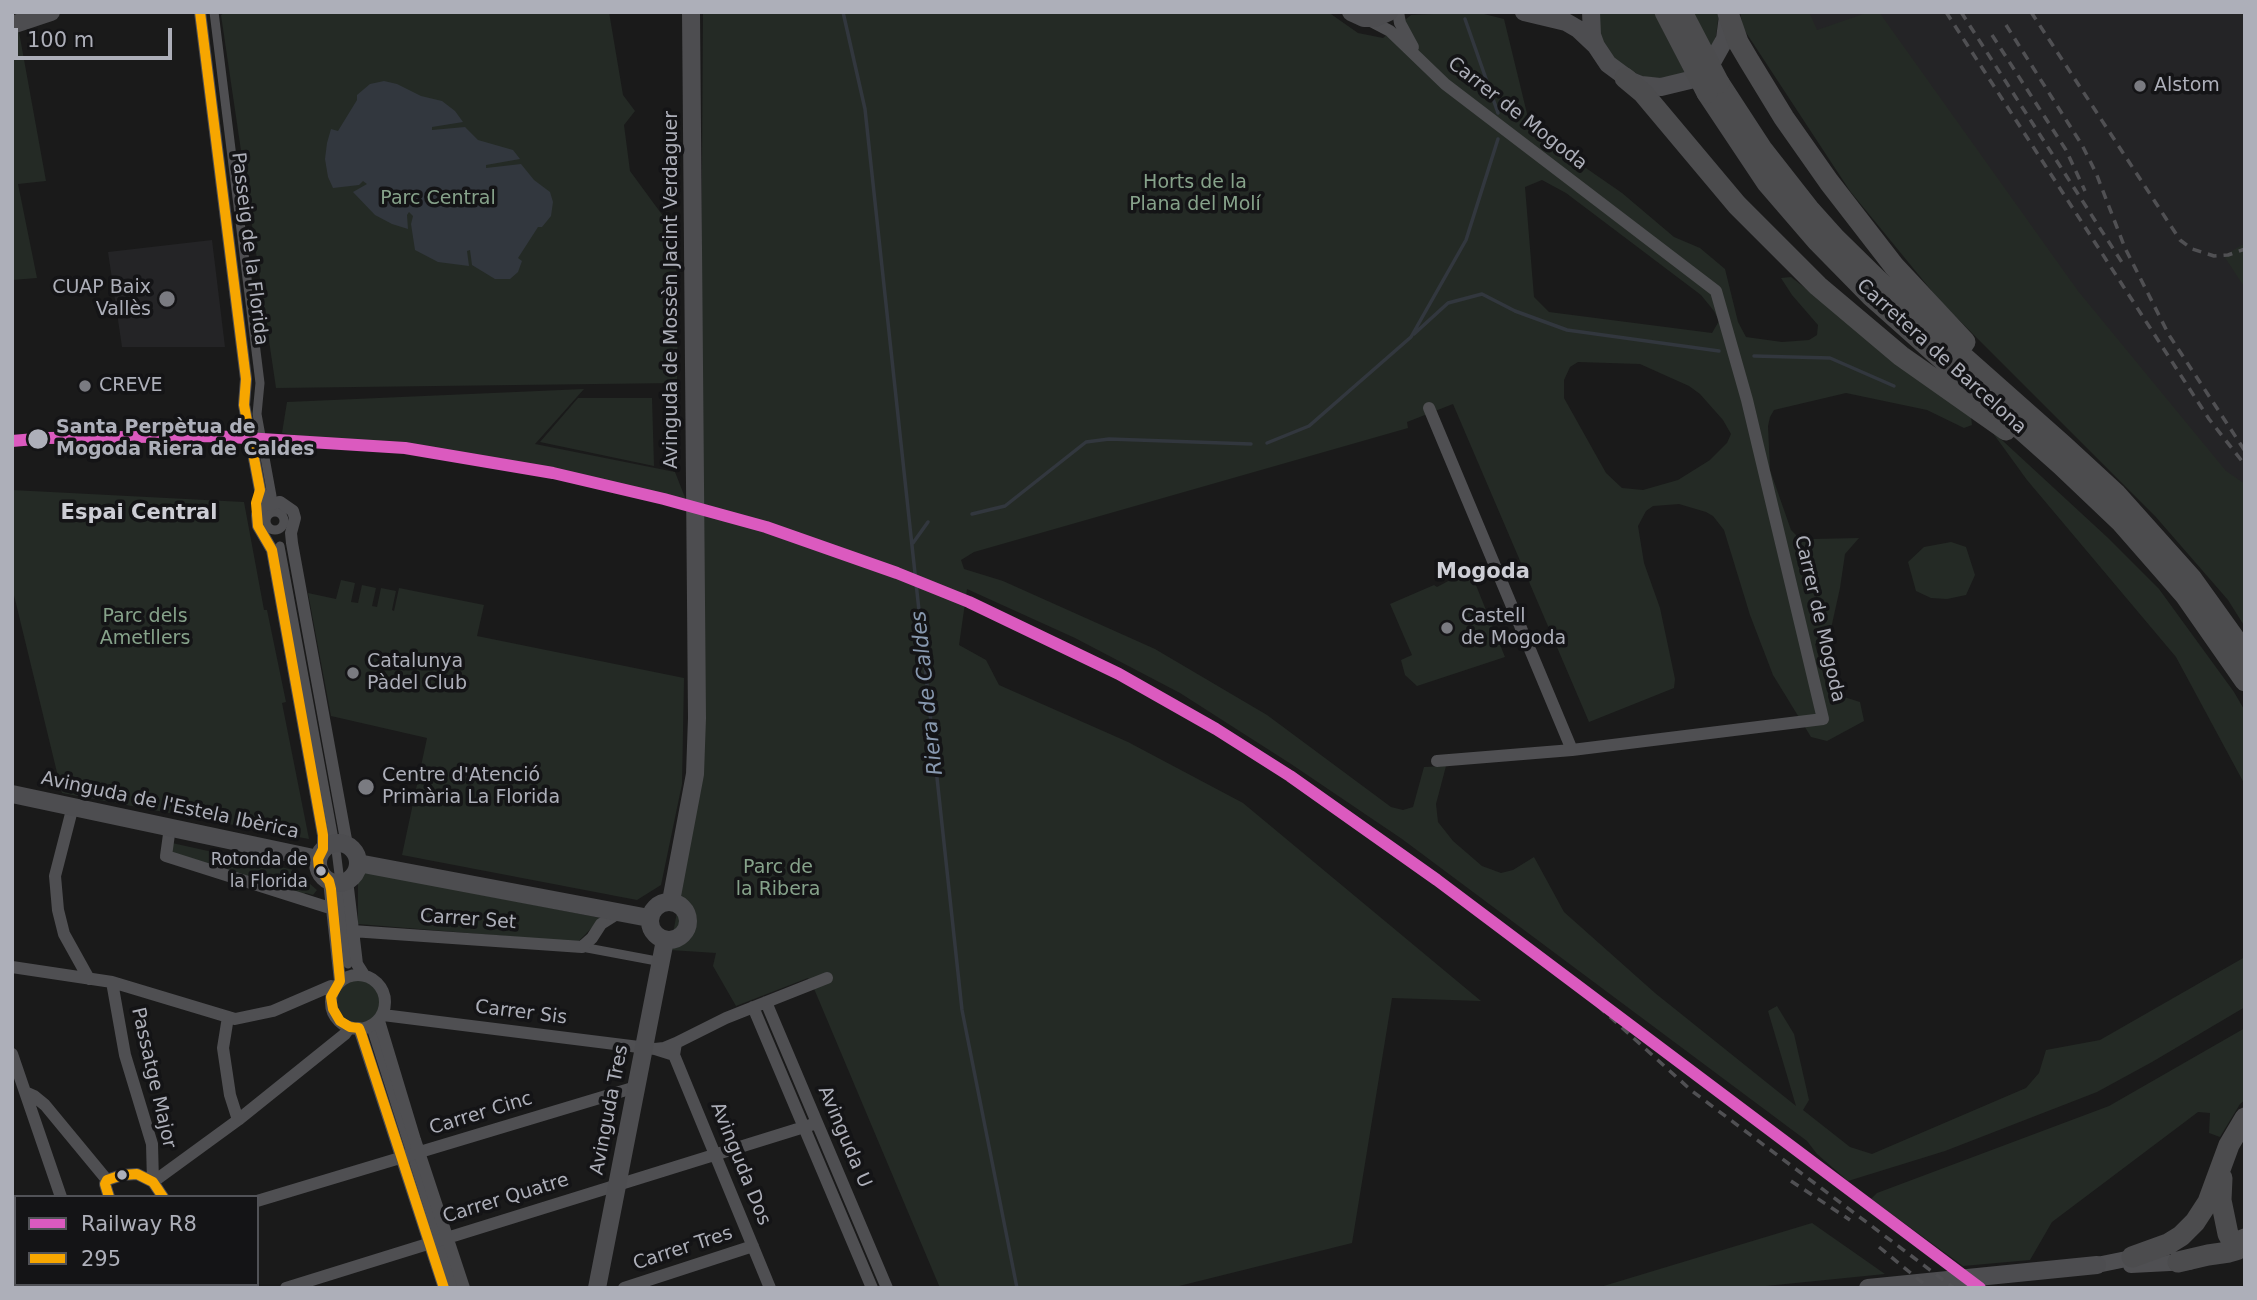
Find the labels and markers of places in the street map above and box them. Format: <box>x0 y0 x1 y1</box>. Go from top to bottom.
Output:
place label: Alstom <box>2154 75 2220 97</box>
marker: Alstom <box>2132 78 2148 94</box>
place label: CUAP Baix Vallès <box>52 277 151 321</box>
marker: CUAP Baix Vallès <box>157 289 177 309</box>
place label: CREVE <box>99 375 162 397</box>
marker: CREVE <box>77 378 93 394</box>
place label: Santa Perpètua de Mogoda Riera de Caldes <box>56 417 315 461</box>
marker: Santa Perpètua de Mogoda Riera de Caldes <box>26 427 50 451</box>
place label: Castell de Mogoda <box>1461 606 1566 650</box>
marker: Castell de Mogoda <box>1439 620 1455 636</box>
place label: Catalunya Pàdel Club <box>367 651 467 695</box>
marker: Catalunya Pàdel Club <box>345 665 361 681</box>
place label: Centre d'Atenció Primària La Florida <box>382 765 560 809</box>
marker: Centre d'Atenció Primària La Florida <box>356 777 376 797</box>
place label: Rotonda de la Florida <box>211 851 308 891</box>
marker: Rotonda de la Florida <box>314 864 328 878</box>
unlabelled marker <box>115 1168 129 1182</box>

